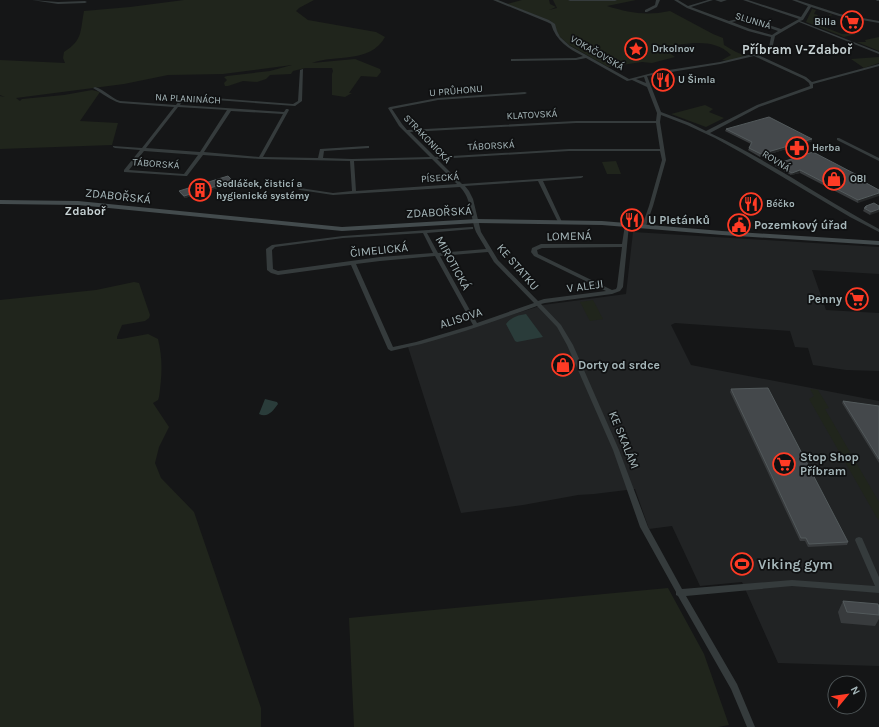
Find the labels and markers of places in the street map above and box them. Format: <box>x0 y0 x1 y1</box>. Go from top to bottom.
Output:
supermarket icon: Billa <box>839 9 865 35</box>
place label: Billa <box>814 16 836 28</box>
place icon: Drkolnov <box>623 36 649 62</box>
place label: Drkolnov <box>652 43 695 55</box>
restaurant icon: U Šimla <box>650 67 676 93</box>
place label: U Šimla <box>678 73 716 86</box>
pharmacy icon: Herba <box>784 135 810 161</box>
place label: Herba <box>812 142 840 154</box>
shop icon: OBI <box>821 166 847 192</box>
place label: OBI <box>850 173 866 185</box>
building icon: Sedláček, čisticí a hygienické systémy <box>187 177 213 203</box>
place label: Sedláček, čisticí a hygienické systémy <box>216 178 309 202</box>
restaurant icon: Béčko <box>738 191 764 217</box>
place label: Béčko <box>766 198 795 210</box>
restaurant icon: U Pletánků <box>619 207 645 233</box>
public building icon: Pozemkový úřad <box>726 212 752 238</box>
place label: U Pletánků <box>648 213 710 227</box>
place label: Pozemkový úřad <box>754 218 847 232</box>
supermarket icon: Penny <box>844 286 870 312</box>
place label: Penny <box>808 292 842 306</box>
shop icon: Dorty od srdce <box>550 352 576 378</box>
place label: Dorty od srdce <box>578 358 660 372</box>
place label: Stop Shop Příbram <box>800 450 859 478</box>
supermarket icon: Stop Shop Příbram <box>771 451 797 477</box>
sports icon: Viking gym <box>729 551 755 577</box>
place label: Viking gym <box>758 556 833 573</box>

